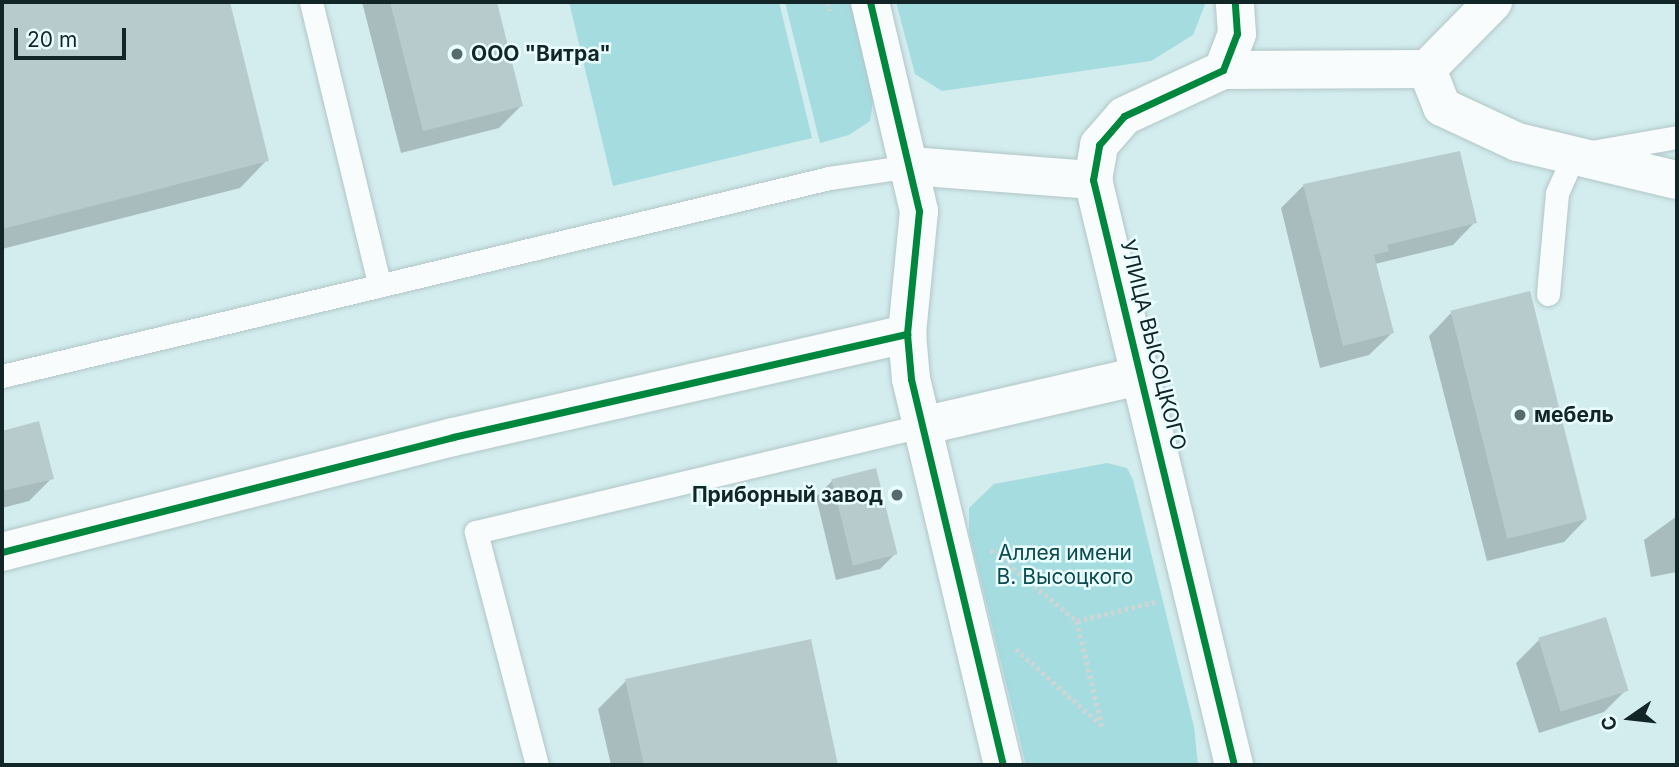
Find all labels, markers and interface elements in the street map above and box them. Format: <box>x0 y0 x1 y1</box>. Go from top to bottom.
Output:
scale bar <box>18 14 130 58</box>
text: 20 m <box>27 27 77 52</box>
place label: ООО "Витра" <box>471 41 611 67</box>
marker: ООО "Витра" <box>449 46 465 62</box>
street label: УЛИЦА ВЫСОЦКОГО <box>1115 237 1191 453</box>
place label: мебель <box>1534 402 1614 428</box>
marker: мебель <box>1512 407 1528 423</box>
place label: Приборный завод <box>692 482 883 508</box>
marker: Приборный завод <box>889 487 905 503</box>
park label: Аллея имени В. Высоцкого <box>997 540 1133 590</box>
north arrow <box>1595 683 1665 753</box>
text: С <box>1596 714 1622 733</box>

